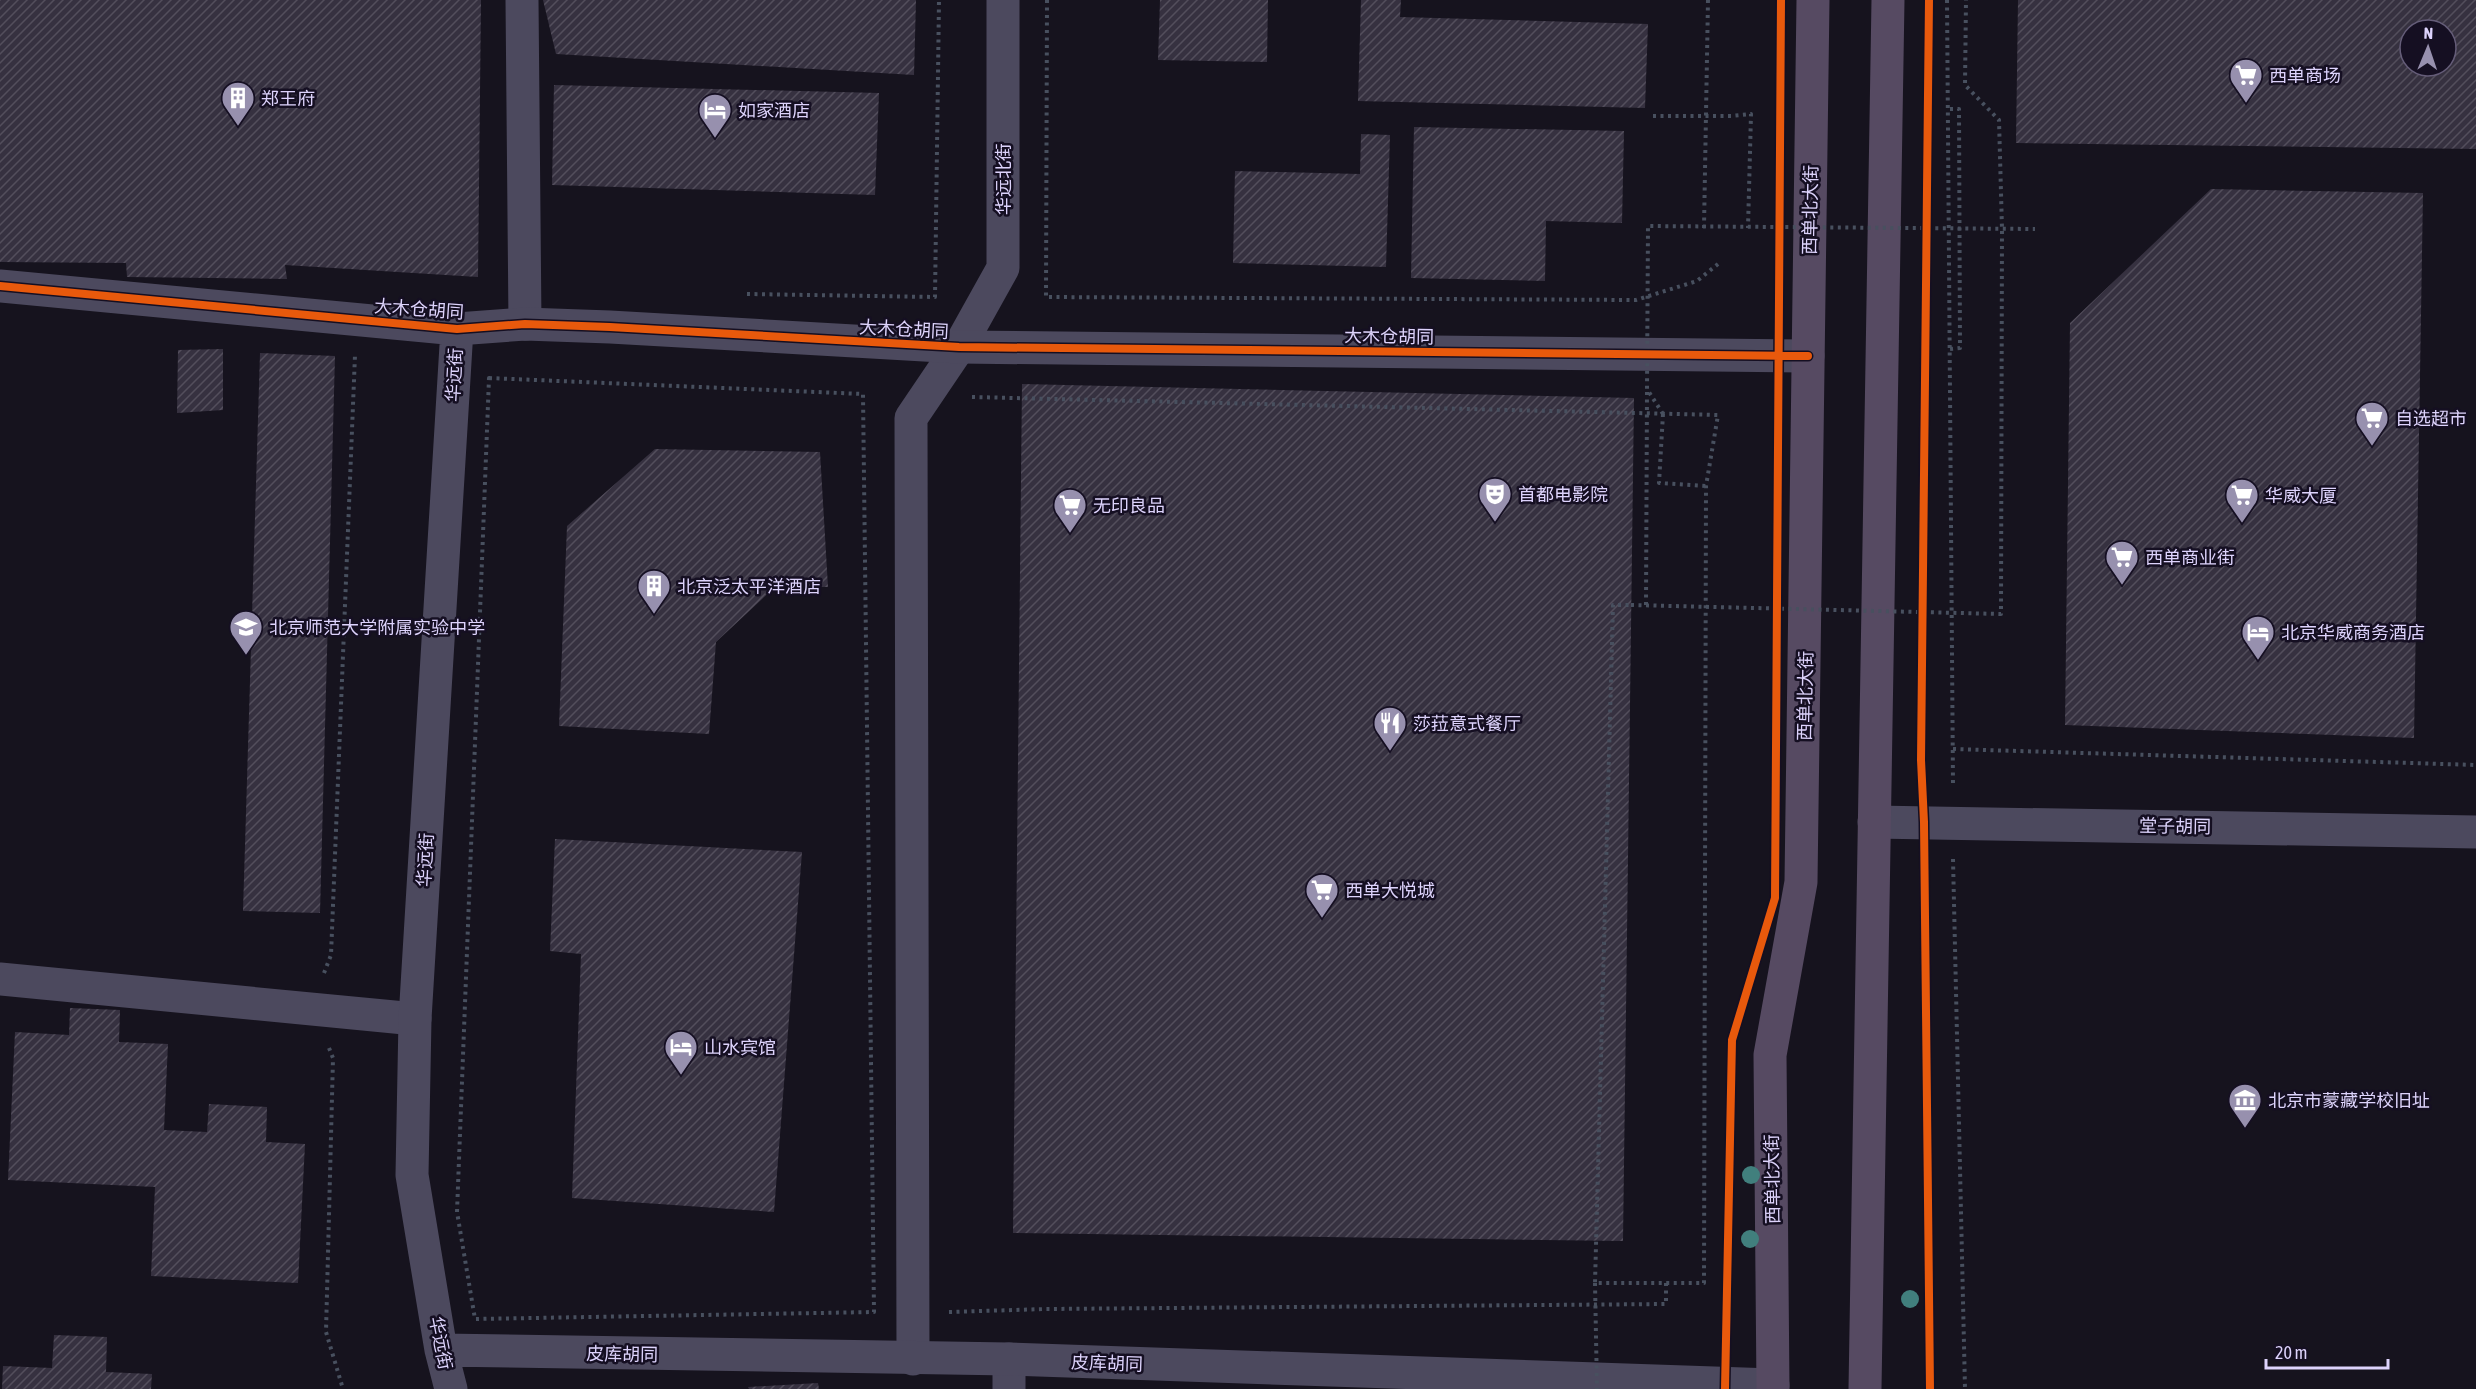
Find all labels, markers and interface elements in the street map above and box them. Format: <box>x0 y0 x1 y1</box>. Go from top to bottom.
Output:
north arrow <box>2398 18 2458 78</box>
text: N <box>2423 24 2434 42</box>
supermarket icon: 西单商场 <box>2228 57 2264 104</box>
place label: 西单商场 <box>2269 65 2341 86</box>
building icon: 郑王府 <box>220 80 256 127</box>
place label: 郑王府 <box>261 88 315 109</box>
hotel icon: 如家酒店 <box>697 92 733 139</box>
place label: 如家酒店 <box>738 100 810 121</box>
street label: 华远北街 <box>993 143 1014 215</box>
street label: 西单北大街 <box>1799 165 1821 255</box>
street label: 大木仓胡同 <box>373 295 465 323</box>
street label: 大木仓胡同 <box>859 316 949 342</box>
street label: 大木仓胡同 <box>1344 325 1434 347</box>
street label: 华远街 <box>442 347 466 403</box>
supermarket icon: 自选超市 <box>2354 400 2390 447</box>
place label: 自选超市 <box>2395 408 2467 429</box>
theatre icon: 首都电影院 <box>1477 476 1513 523</box>
supermarket icon: 华威大厦 <box>2224 477 2260 524</box>
place label: 首都电影院 <box>1518 484 1608 505</box>
place label: 华威大厦 <box>2265 485 2337 506</box>
supermarket icon: 无印良品 <box>1052 487 1088 534</box>
place label: 无印良品 <box>1093 495 1165 516</box>
supermarket icon: 西单商业街 <box>2104 539 2140 586</box>
place label: 西单商业街 <box>2145 547 2235 568</box>
building icon: 北京泛太平洋酒店 <box>636 568 672 615</box>
place label: 北京泛太平洋酒店 <box>677 576 821 597</box>
school or university icon: 北京师范大学附属实验中学 <box>228 609 264 656</box>
hotel icon: 北京华威商务酒店 <box>2240 614 2276 661</box>
place label: 北京师范大学附属实验中学 <box>269 617 485 638</box>
place label: 北京华威商务酒店 <box>2281 622 2425 643</box>
street label: 西单北大街 <box>1794 651 1816 741</box>
restaurant icon: 莎菈意式餐厅 <box>1372 705 1408 752</box>
place label: 莎菈意式餐厅 <box>1413 713 1521 734</box>
street label: 堂子胡同 <box>2139 815 2211 837</box>
street label: 华远街 <box>413 832 437 888</box>
supermarket icon: 西单大悦城 <box>1304 872 1340 919</box>
place label: 西单大悦城 <box>1345 880 1435 901</box>
hotel icon: 山水宾馆 <box>663 1029 699 1076</box>
place label: 山水宾馆 <box>704 1037 776 1058</box>
museum icon: 北京市蒙藏学校旧址 <box>2227 1082 2263 1129</box>
place label: 北京市蒙藏学校旧址 <box>2268 1090 2430 1111</box>
street label: 西单北大街 <box>1761 1134 1783 1224</box>
street label: 华远街 <box>426 1314 456 1372</box>
scale bar <box>2266 1332 2388 1370</box>
text: 20 m <box>2275 1342 2307 1363</box>
street label: 皮库胡同 <box>586 1343 658 1365</box>
street label: 皮库胡同 <box>1071 1351 1143 1375</box>

